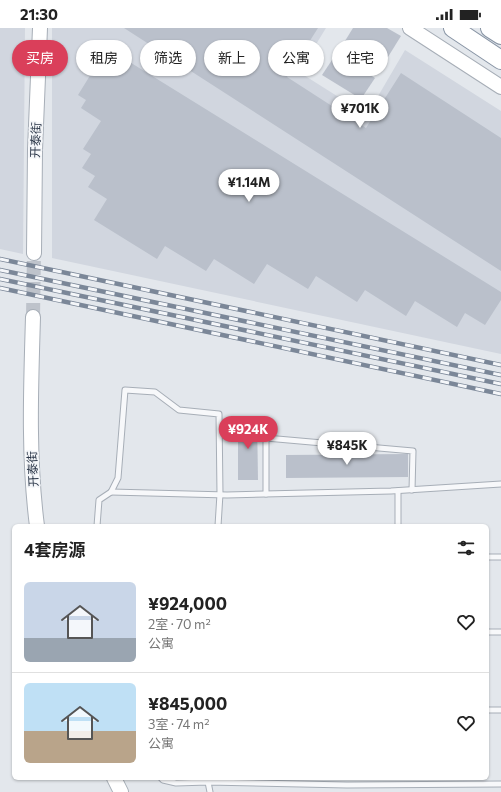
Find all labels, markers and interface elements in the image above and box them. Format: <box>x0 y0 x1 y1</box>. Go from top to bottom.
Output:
text: 21:30 <box>20 5 58 23</box>
chip: 买房 <box>12 40 68 76</box>
chip: 租房 <box>76 40 132 76</box>
chip: 筛选 <box>140 40 196 76</box>
chip: 新上 <box>204 40 260 76</box>
chip: 公寓 <box>268 40 324 76</box>
chip: 住宅 <box>332 40 388 76</box>
pin: ¥701K <box>332 95 388 129</box>
text: ¥701K <box>340 100 380 116</box>
street label: 开泰街 <box>27 122 43 158</box>
pin: ¥1.14M <box>216 169 282 203</box>
text: ¥1.14M <box>227 174 271 190</box>
pin: ¥924K <box>220 416 276 450</box>
text: ¥924K <box>228 421 268 437</box>
pin: ¥845K <box>319 432 375 466</box>
text: ¥845K <box>327 437 368 453</box>
street label: 开泰街 <box>24 451 40 487</box>
icon: filters <box>455 537 477 559</box>
text: 4套房源 <box>24 539 85 560</box>
text: ¥924,000 <box>148 593 227 614</box>
icon: home <box>56 598 104 646</box>
icon: heart <box>455 611 477 633</box>
text: 2室 · 70 m² <box>148 616 211 632</box>
text: 公寓 <box>148 635 174 651</box>
text: ¥845,000 <box>148 693 227 714</box>
icon: home <box>56 699 104 747</box>
icon: heart <box>455 712 477 734</box>
text: 3室 · 74 m² <box>148 716 209 732</box>
text: 公寓 <box>148 735 174 751</box>

